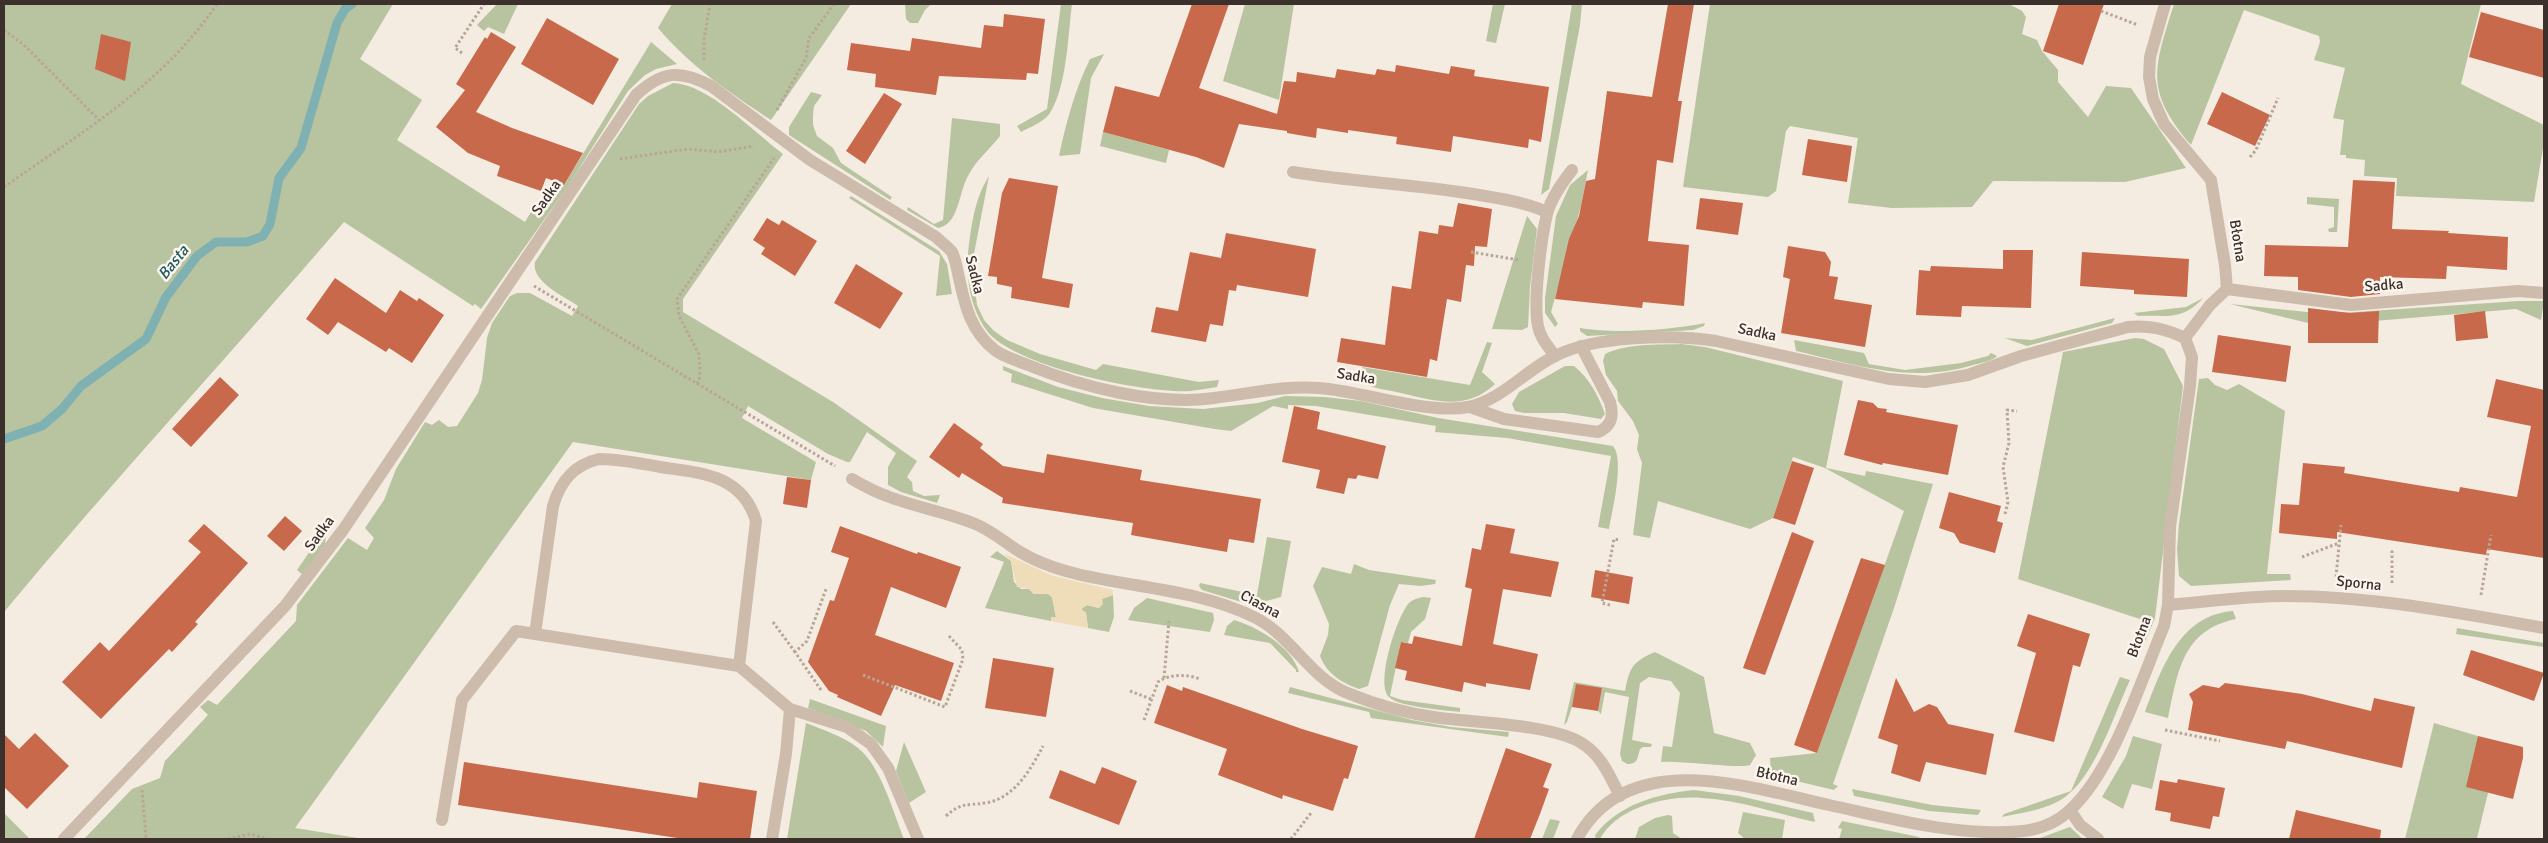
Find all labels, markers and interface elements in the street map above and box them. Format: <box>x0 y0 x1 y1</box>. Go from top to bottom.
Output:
street label: Sadka <box>528 177 566 219</box>
street label: Błotna <box>2225 218 2249 264</box>
water label: Basta <box>154 242 194 284</box>
street label: Sadka <box>961 254 987 296</box>
street label: Sadka <box>2364 275 2404 297</box>
street label: Sadka <box>1736 320 1778 346</box>
street label: Sadka <box>1335 365 1377 389</box>
street label: Sadka <box>301 513 339 555</box>
street label: Sporna <box>2335 573 2383 595</box>
street label: Ciasna <box>1237 587 1283 623</box>
street label: Błotna <box>2124 614 2156 660</box>
street label: Błotna <box>1754 763 1800 791</box>

